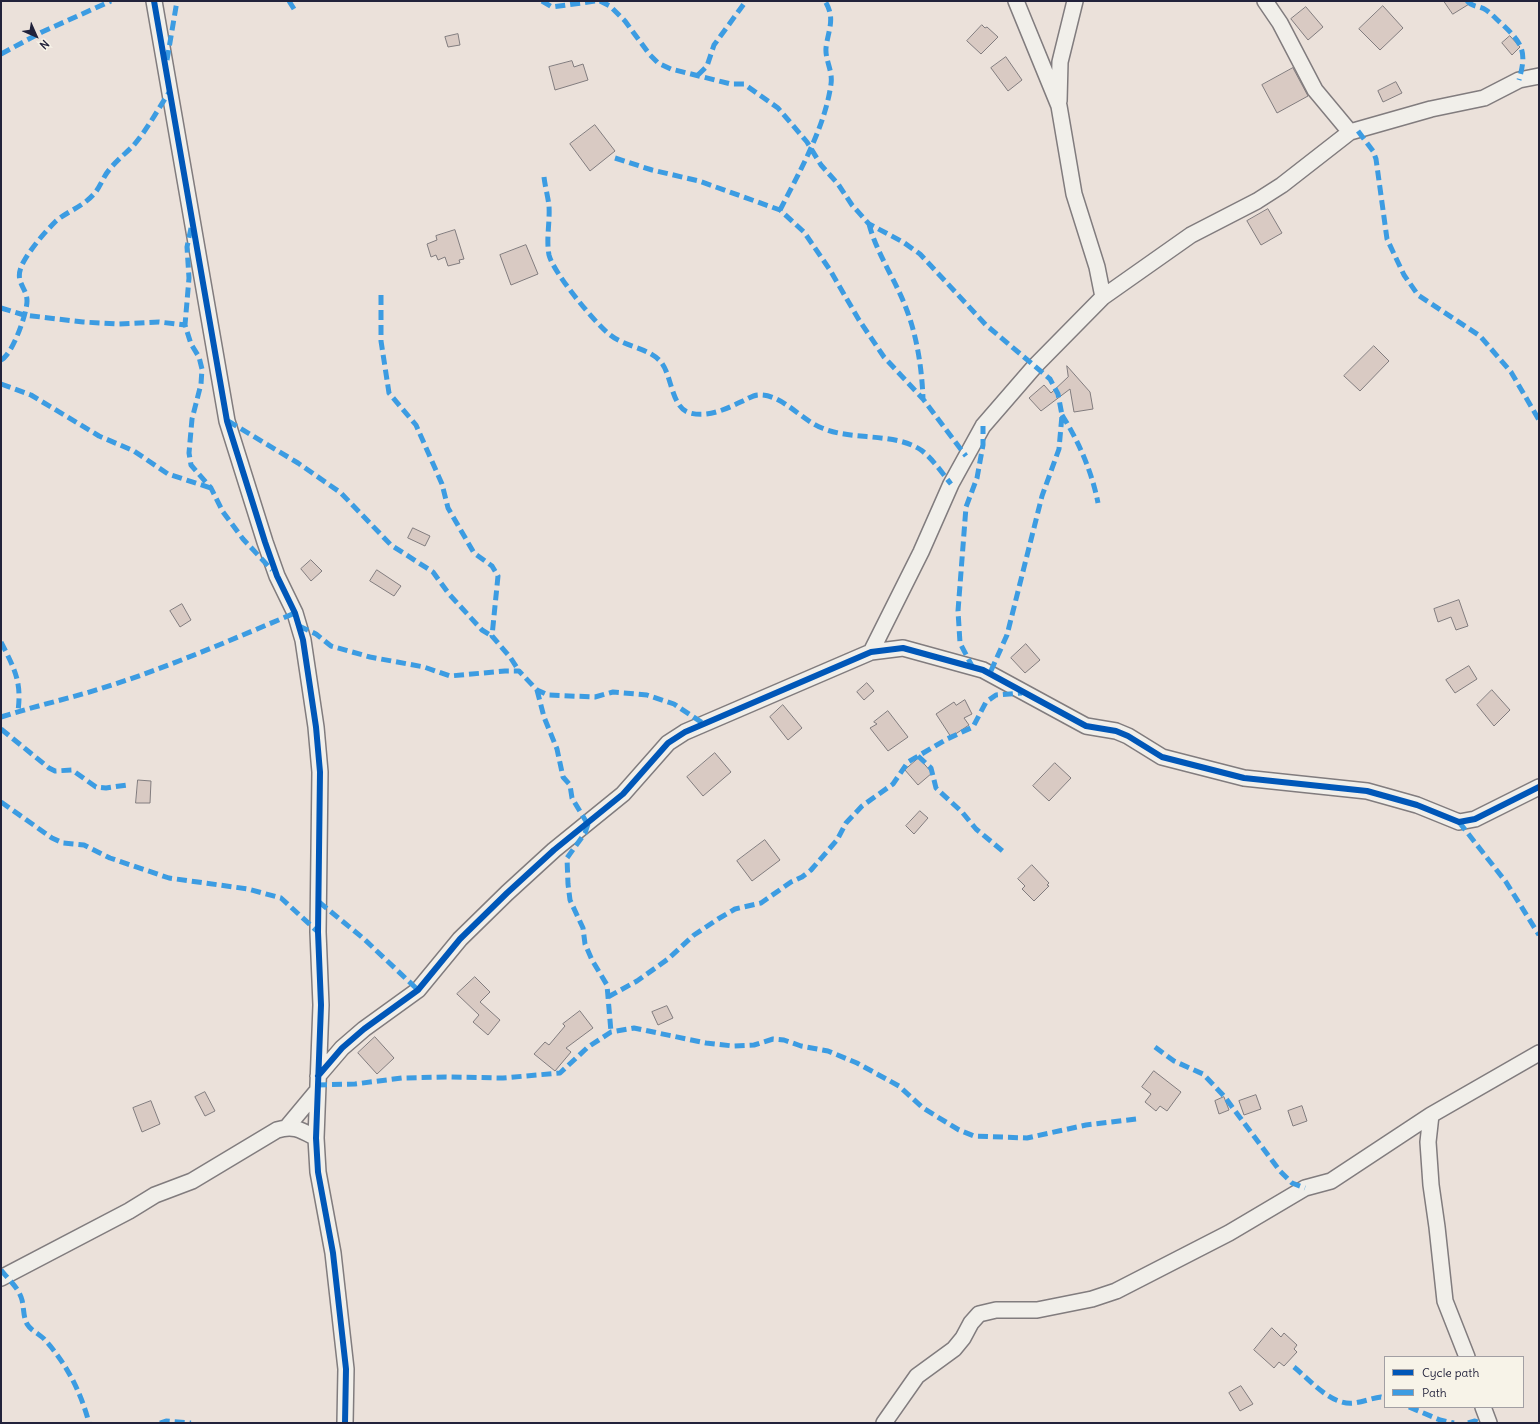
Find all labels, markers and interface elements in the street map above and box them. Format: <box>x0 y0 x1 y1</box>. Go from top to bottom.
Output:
north arrow <box>16 16 56 56</box>
text: N <box>37 37 52 52</box>
legend <box>1384 1356 1524 1408</box>
text: Cycle path <box>1422 1365 1479 1380</box>
text: Path <box>1422 1385 1447 1400</box>

